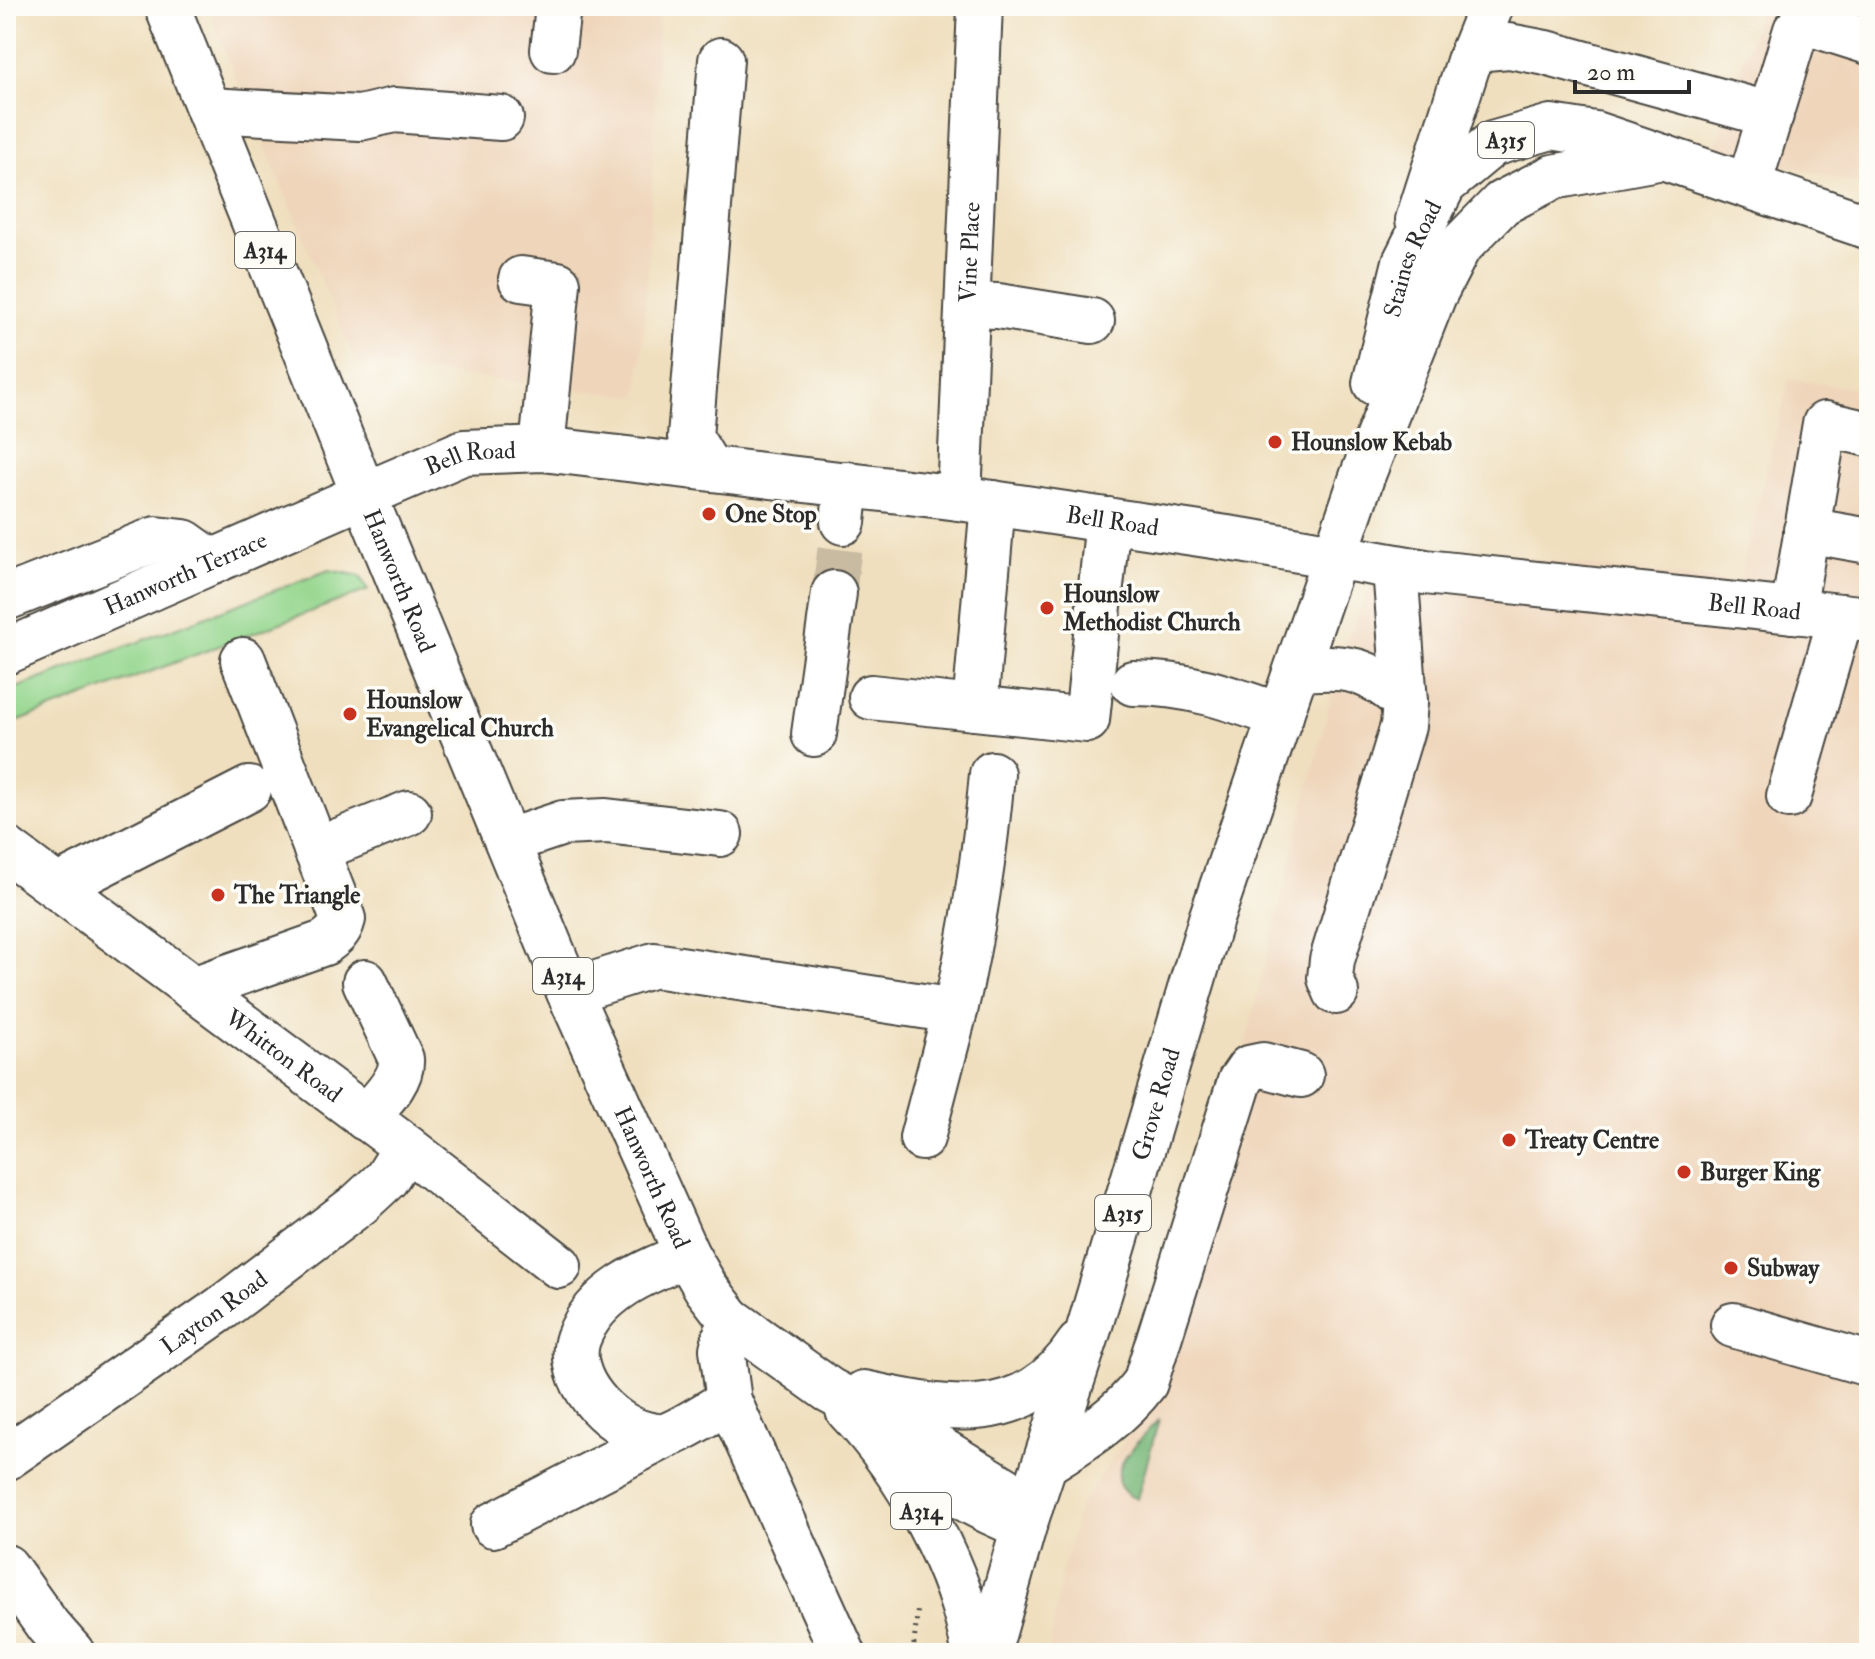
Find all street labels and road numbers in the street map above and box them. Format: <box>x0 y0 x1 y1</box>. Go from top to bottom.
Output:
road number: A315 <box>1478 122 1534 158</box>
street label: Staines Road <box>1377 195 1449 321</box>
street label: Vine Place <box>952 201 988 303</box>
road number: A314 <box>235 232 295 268</box>
street label: Bell Road <box>420 435 517 483</box>
street label: Bell Road <box>1064 499 1161 544</box>
street label: Hanworth Road <box>356 505 442 658</box>
street label: Hanworth Terrace <box>100 524 272 623</box>
street label: Bell Road <box>1706 587 1803 628</box>
road number: A314 <box>533 958 593 994</box>
street label: Whitton Road <box>218 1002 348 1110</box>
street label: Grove Road <box>1125 1044 1188 1164</box>
street label: Hanworth Road <box>606 1102 697 1254</box>
road number: A315 <box>1095 1195 1151 1231</box>
street label: Layton Road <box>155 1264 274 1362</box>
road number: A314 <box>891 1493 951 1529</box>

